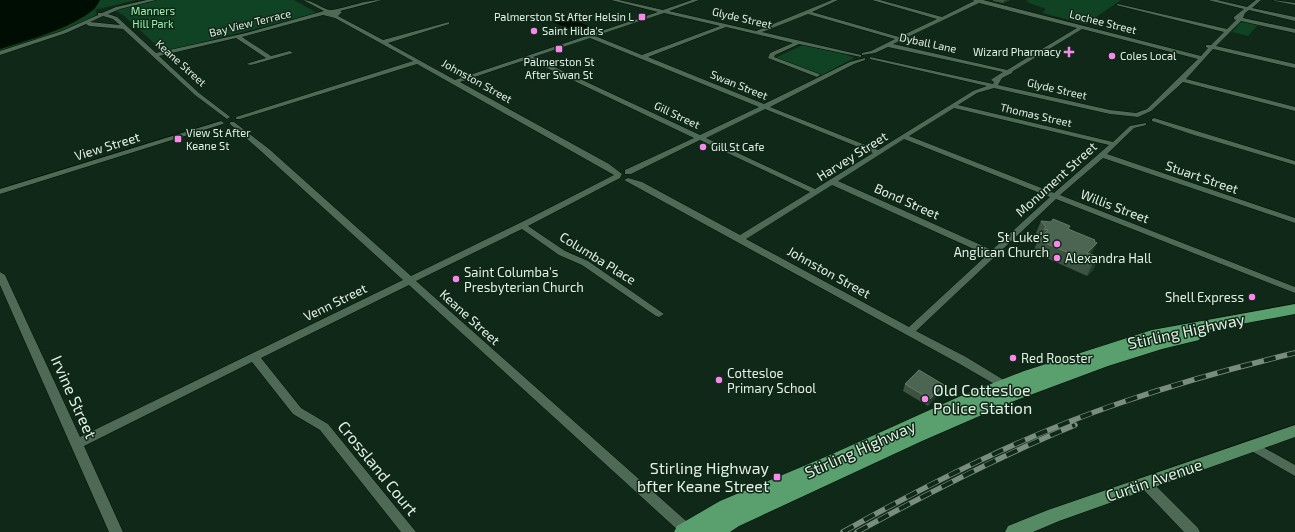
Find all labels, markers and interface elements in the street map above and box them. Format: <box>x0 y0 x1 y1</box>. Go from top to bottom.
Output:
park label: Manners Hill Park <box>131 4 176 30</box>
street label: Glyde Street <box>711 4 773 31</box>
street label: Bay View Terrace <box>207 6 292 39</box>
street label: Lochee Street <box>1068 7 1138 36</box>
place label: Palmerston St After Helsin L <box>494 10 634 23</box>
marker: Palmerston St After Helsin L <box>637 12 647 22</box>
place label: Saint Hilda's <box>542 24 604 37</box>
marker: Saint Hilda's <box>529 26 539 36</box>
street label: Dyball Lane <box>898 30 958 55</box>
street label: Keane Street <box>153 37 209 89</box>
marker: Palmerston St After Swan St <box>554 44 564 54</box>
place label: Wizard Pharmacy <box>973 45 1061 58</box>
marker: Wizard Pharmacy <box>1064 47 1074 57</box>
place label: Coles Local <box>1120 49 1177 62</box>
marker: Coles Local <box>1107 51 1117 61</box>
place label: Palmerston St After Swan St <box>524 55 594 81</box>
street label: Johnston Street <box>440 56 515 105</box>
street label: Swan Street <box>709 67 770 102</box>
street label: Glyde Street <box>1026 75 1088 102</box>
street label: Gill Street <box>652 98 702 131</box>
street label: Thomas Street <box>999 100 1073 129</box>
place label: View St After Keane St <box>186 126 251 152</box>
street label: View Street <box>72 128 142 164</box>
street label: Harvey Street <box>814 128 890 184</box>
marker: View St After Keane St <box>173 134 183 144</box>
street label: Monument Street <box>1012 138 1100 220</box>
place label: Gill St Cafe <box>711 140 764 153</box>
marker: Gill St Cafe <box>698 142 708 152</box>
street label: Stuart Street <box>1164 157 1241 197</box>
street label: Bond Street <box>872 180 942 222</box>
street label: Willis Street <box>1078 186 1152 226</box>
street label: Columba Place <box>557 228 639 288</box>
place label: St Luke's Anglican Church <box>954 229 1049 260</box>
marker: St Luke's Anglican Church <box>1052 239 1062 249</box>
street label: Johnston Street <box>785 243 873 301</box>
place label: Alexandra Hall <box>1065 250 1152 266</box>
marker: Alexandra Hall <box>1052 253 1062 263</box>
place label: Saint Columba's Presbyterian Church <box>464 264 584 295</box>
marker: Saint Columba's Presbyterian Church <box>451 274 461 284</box>
street label: Venn Street <box>301 280 369 324</box>
street label: Keane Street <box>437 286 503 348</box>
place label: Shell Express <box>1165 289 1244 305</box>
marker: Shell Express <box>1247 292 1257 302</box>
street label: Stirling Highway <box>1126 309 1247 352</box>
place label: Red Rooster <box>1021 350 1093 366</box>
street label: Irvine Street <box>48 352 101 441</box>
marker: Red Rooster <box>1008 353 1018 363</box>
place label: Cottesloe Primary School <box>727 365 816 396</box>
marker: Cottesloe Primary School <box>714 375 724 385</box>
place label: Old Cottesloe Police Station <box>933 380 1032 417</box>
marker: Old Cottesloe Police Station <box>920 394 930 404</box>
street label: Stirling Highway <box>802 415 919 481</box>
street label: Crossland Court <box>334 417 422 519</box>
street label: Curtin Avenue <box>1103 454 1205 505</box>
place label: Stirling Highway bfter Keane Street <box>637 458 770 495</box>
marker: Stirling Highway bfter Keane Street <box>772 472 782 482</box>

